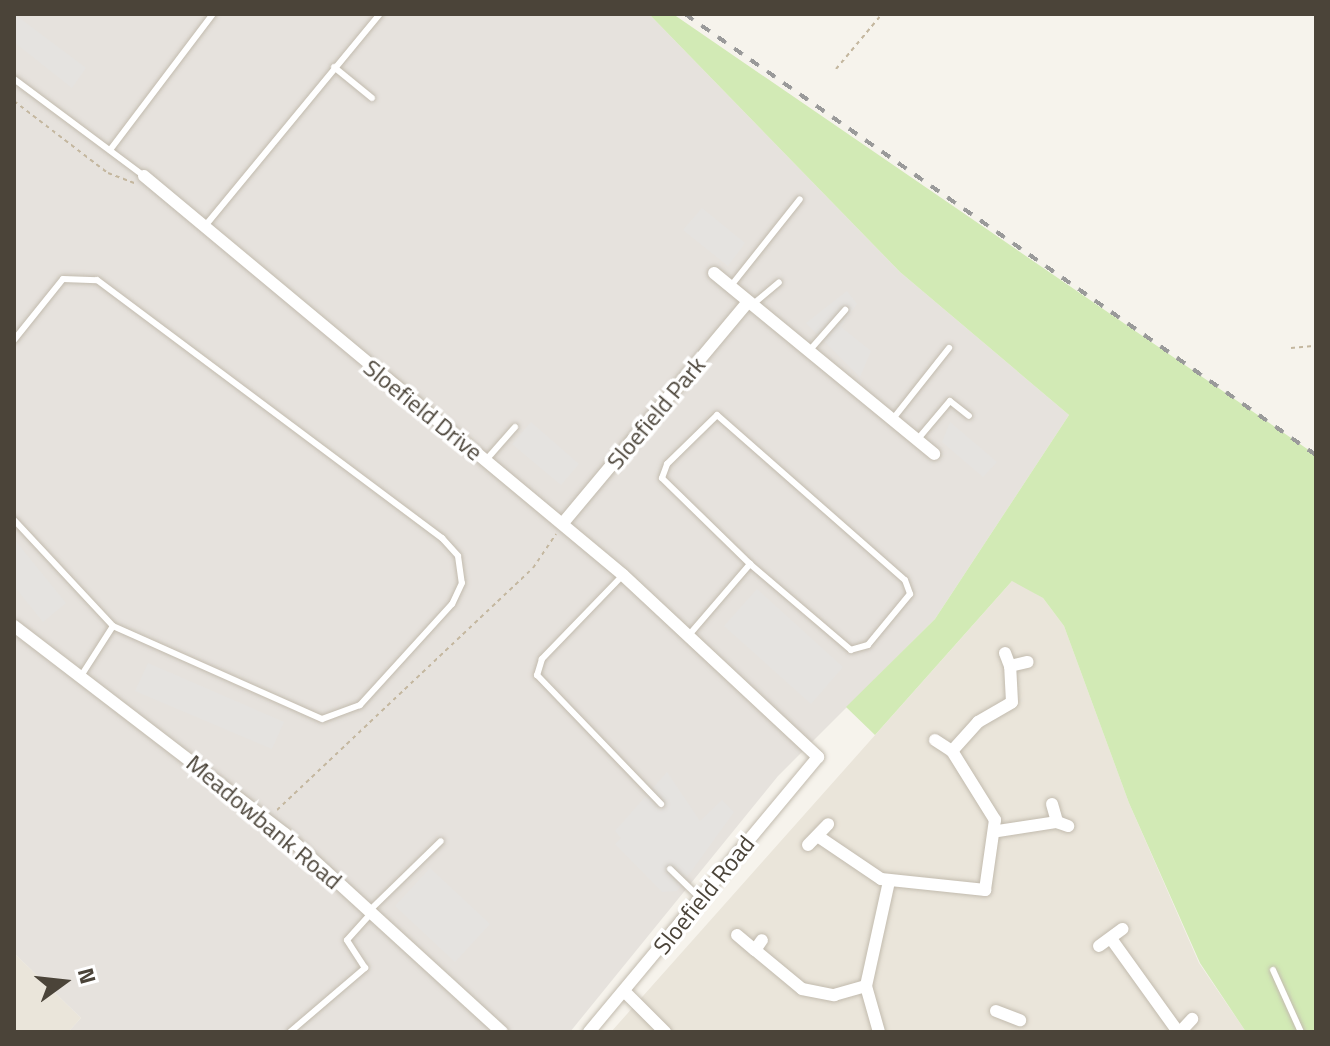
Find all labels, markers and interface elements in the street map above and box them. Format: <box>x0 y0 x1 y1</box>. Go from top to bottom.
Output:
street label: Sloefield Park <box>601 351 711 475</box>
street label: Sloefield Drive <box>358 353 488 467</box>
street label: Meadowbank Road <box>180 749 348 895</box>
street label: Sloefield Road <box>647 830 761 960</box>
north arrow <box>24 942 104 1022</box>
text: N <box>69 964 106 988</box>

